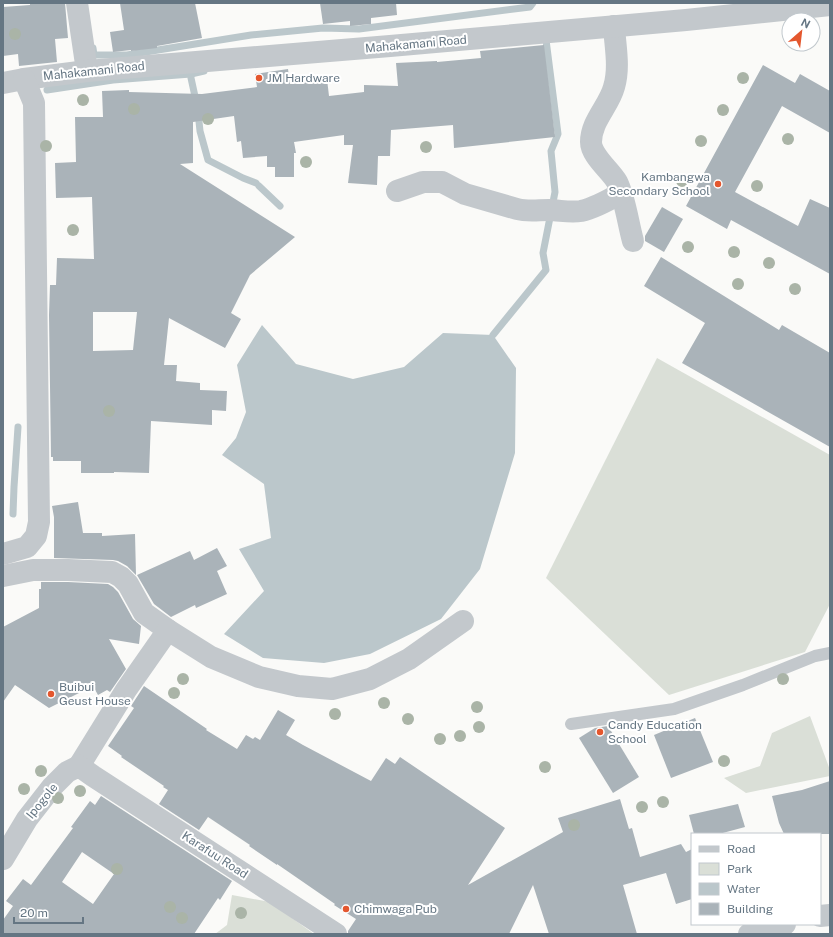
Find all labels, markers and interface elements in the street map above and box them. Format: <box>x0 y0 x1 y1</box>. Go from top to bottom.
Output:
north arrow <box>781 12 821 52</box>
text: N <box>799 16 812 30</box>
street label: Mahakamani Road <box>364 33 468 55</box>
street label: Mahakamani Road <box>42 59 146 83</box>
place label: JM Hardware <box>267 71 340 85</box>
marker: JM Hardware <box>254 73 264 83</box>
place label: Kambangwa Secondary School <box>608 170 710 198</box>
marker: Kambangwa Secondary School <box>713 179 723 189</box>
place label: Buibui Geust House <box>59 680 131 708</box>
marker: Buibui Geust House <box>46 689 56 699</box>
place label: Candy Education School <box>608 718 702 746</box>
marker: Candy Education School <box>595 727 605 737</box>
street label: Ipogole <box>24 780 61 822</box>
street label: Karafuu Road <box>179 829 251 881</box>
legend <box>691 833 821 925</box>
text: Road <box>727 842 755 856</box>
text: Park <box>727 862 753 876</box>
text: Water <box>727 882 761 896</box>
scale bar <box>14 899 83 925</box>
place label: Chimwaga Pub <box>354 902 437 916</box>
text: Building <box>727 902 773 916</box>
marker: Chimwaga Pub <box>341 904 351 914</box>
text: 20 m <box>20 906 48 920</box>

